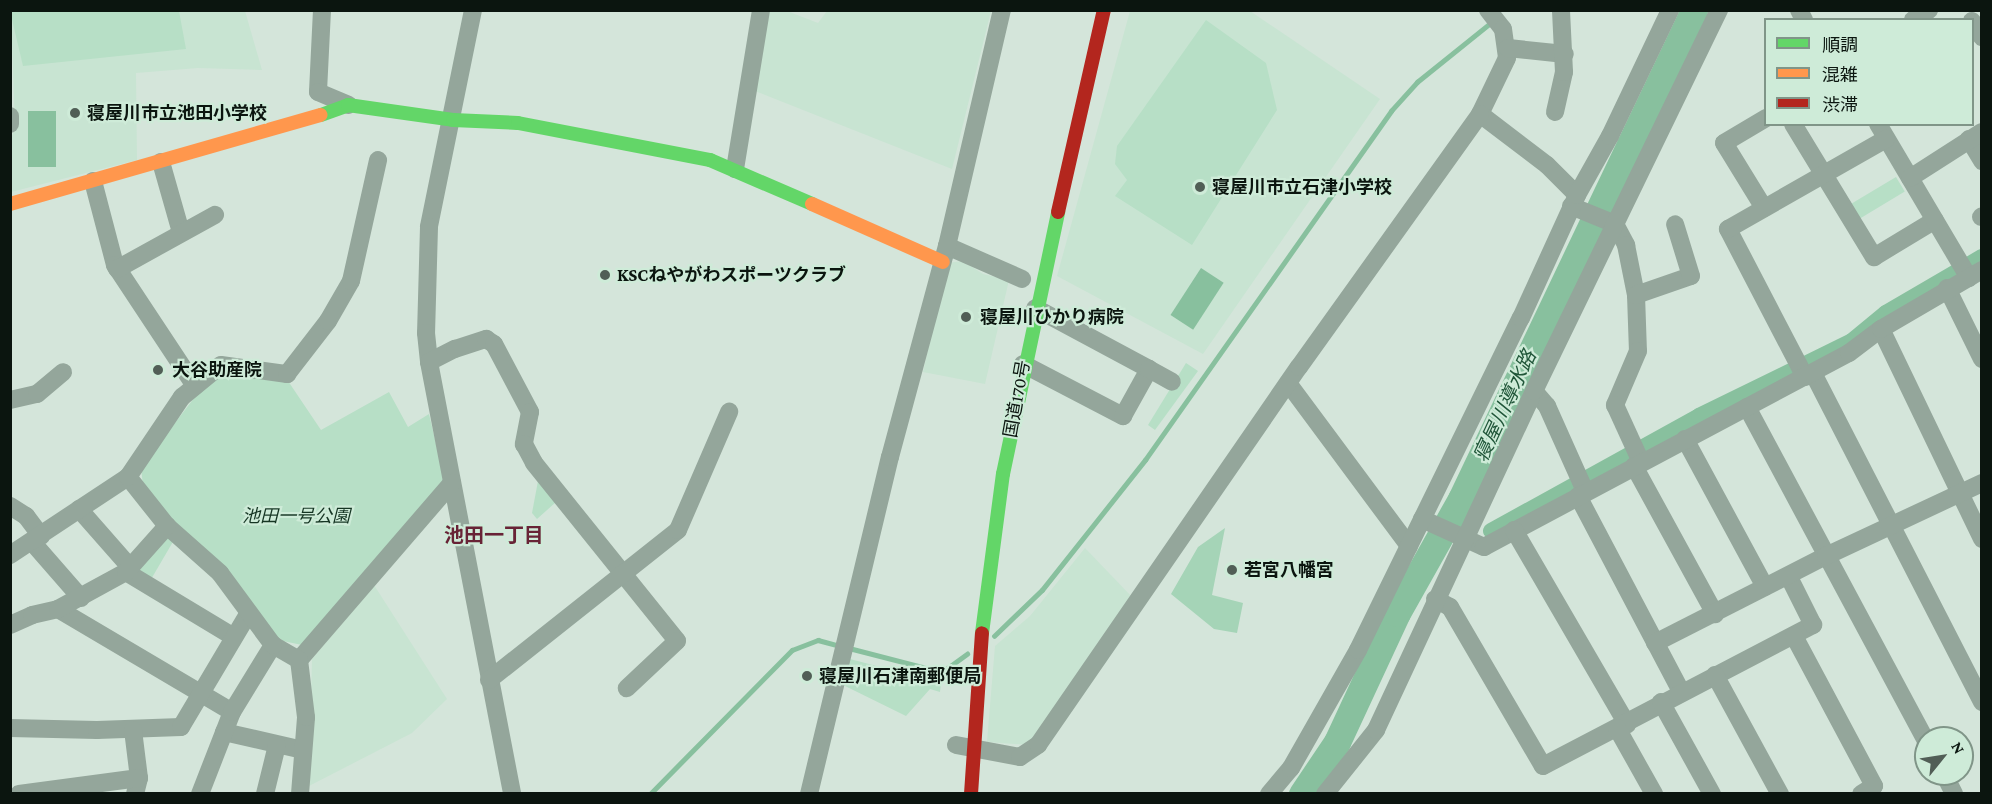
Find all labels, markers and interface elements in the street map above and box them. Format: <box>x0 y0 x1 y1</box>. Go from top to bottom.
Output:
legend <box>1764 18 1974 126</box>
text: 順調 <box>1822 35 1858 55</box>
text: 混雑 <box>1822 65 1858 85</box>
text: 渋滞 <box>1822 95 1858 115</box>
place label: 寝屋川市立池田小学校 <box>87 102 267 124</box>
marker: 寝屋川市立池田小学校 <box>68 106 82 120</box>
place label: 寝屋川市立石津小学校 <box>1212 176 1392 198</box>
marker: 寝屋川市立石津小学校 <box>1193 180 1207 194</box>
place label: KSCねやがわスポーツクラブ <box>617 264 846 286</box>
marker: KSCねやがわスポーツクラブ <box>598 268 612 282</box>
place label: 寝屋川ひかり病院 <box>980 306 1124 328</box>
marker: 寝屋川ひかり病院 <box>957 308 975 326</box>
water label: 寝屋川導水路 <box>1469 347 1541 465</box>
place label: 大谷助産院 <box>172 359 262 381</box>
street label: 国道170号 <box>1000 359 1034 439</box>
marker: 大谷助産院 <box>149 361 167 379</box>
park label: 池田一号公園 <box>242 505 350 527</box>
district label: 池田一丁目 <box>444 523 544 547</box>
place label: 若宮八幡宮 <box>1244 559 1334 581</box>
marker: 若宮八幡宮 <box>1225 563 1239 577</box>
place label: 寝屋川石津南郵便局 <box>819 665 981 687</box>
marker: 寝屋川石津南郵便局 <box>800 669 814 683</box>
north arrow <box>1914 726 1974 786</box>
text: N <box>1948 739 1968 757</box>

